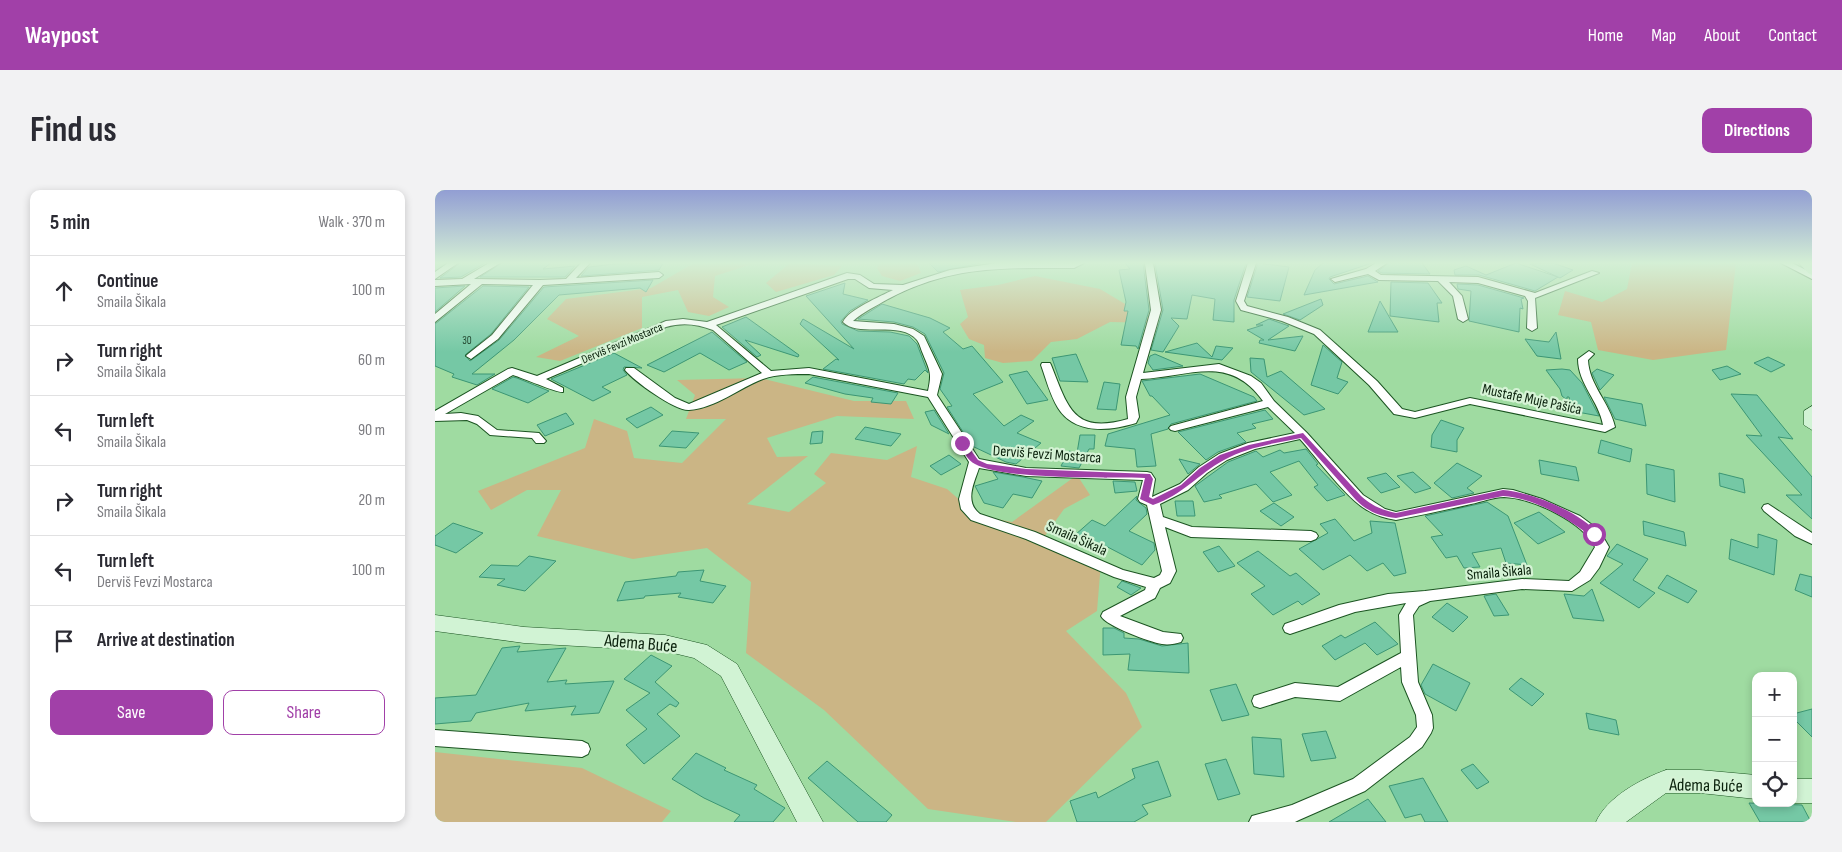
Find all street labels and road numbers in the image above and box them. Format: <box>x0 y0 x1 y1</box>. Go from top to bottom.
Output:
street label: Derviš Fevzi Mostarca <box>579 319 665 367</box>
street label: Mustafe Muje Pašića <box>1480 380 1584 419</box>
street label: Derviš Fevzi Mostarca <box>992 441 1102 468</box>
street label: Smaila Šikala <box>1043 517 1110 560</box>
street label: Smaila Šikala <box>1466 560 1532 585</box>
street label: Adema Buće <box>602 630 678 657</box>
street label: Adema Buće <box>1668 774 1743 797</box>

